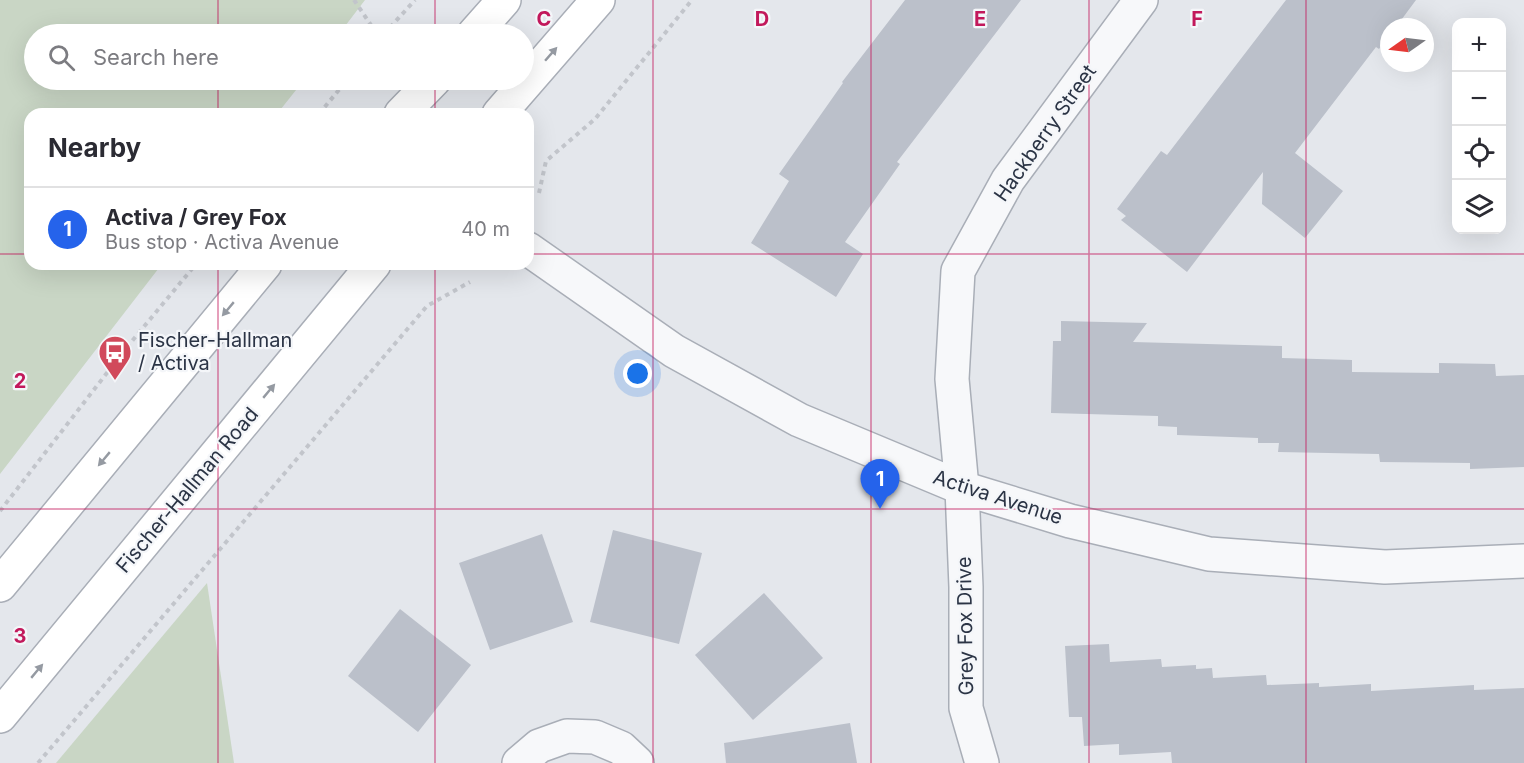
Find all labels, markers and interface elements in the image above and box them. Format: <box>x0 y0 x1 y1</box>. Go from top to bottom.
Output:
text: C <box>537 7 551 31</box>
text: D <box>755 7 769 31</box>
text: E <box>974 7 986 31</box>
text: F <box>1191 7 1203 31</box>
north arrow <box>1380 18 1434 72</box>
map controls <box>1452 18 1506 234</box>
button: + <box>1452 18 1506 72</box>
search box <box>24 24 534 90</box>
icon: search <box>45 41 78 74</box>
text: Search here <box>93 44 219 70</box>
one-way arrow <box>544 47 557 62</box>
street label: Hackberry Street <box>989 60 1101 206</box>
button: − <box>1452 72 1506 126</box>
button: locate <box>1452 126 1506 180</box>
text: Nearby <box>48 132 141 163</box>
button: layers <box>1452 180 1506 234</box>
text: Activa / Grey Fox <box>105 204 287 230</box>
text: 1 <box>63 217 72 241</box>
text: 40 m <box>461 217 510 241</box>
text: Bus stop · Activa Avenue <box>105 230 339 254</box>
one-way arrow <box>222 301 235 316</box>
place label: Fischer-Hallman / Activa <box>138 328 292 375</box>
bus stop icon: Fischer-Hallman / Activa <box>97 334 133 381</box>
your location <box>623 359 652 388</box>
text: 2 <box>14 369 26 393</box>
one-way arrow <box>262 383 275 399</box>
street label: Fischer-Hallman Road <box>111 403 263 577</box>
one-way arrow <box>98 452 110 467</box>
pin: 1 <box>860 460 900 509</box>
street label: Activa Avenue <box>930 465 1066 529</box>
street label: Grey Fox Drive <box>952 556 978 696</box>
text: 3 <box>14 624 26 648</box>
one-way arrow <box>31 663 44 679</box>

